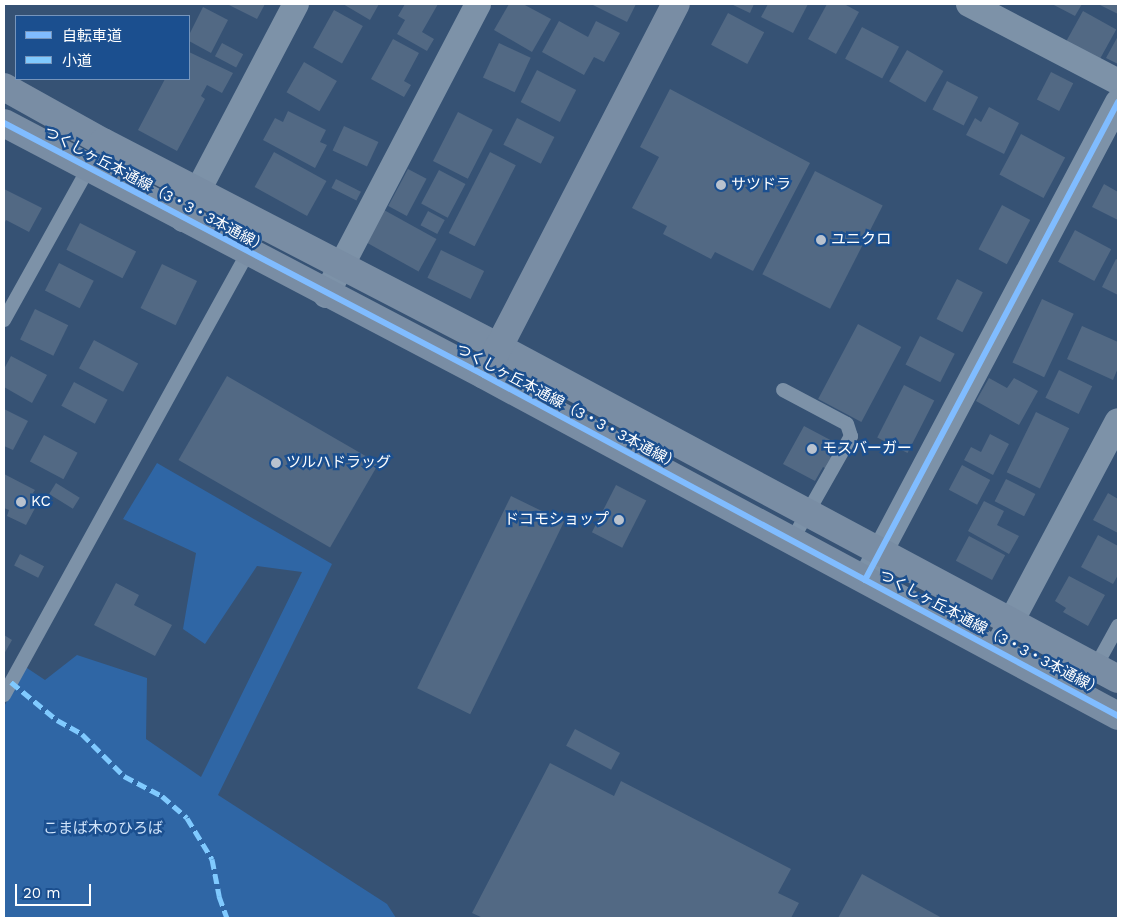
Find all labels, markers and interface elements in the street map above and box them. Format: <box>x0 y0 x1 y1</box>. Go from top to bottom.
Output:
legend <box>15 15 190 80</box>
text: 自転車道 <box>62 27 122 45</box>
text: 小道 <box>62 52 92 70</box>
street label: つくしヶ丘本通線（3・3・3本通線） <box>41 123 271 257</box>
place label: サツドラ <box>731 176 791 194</box>
marker: サツドラ <box>715 179 727 191</box>
place label: ユニクロ <box>831 231 891 249</box>
marker: ユニクロ <box>815 234 827 246</box>
street label: つくしヶ丘本通線（3・3・3本通線） <box>453 340 683 474</box>
place label: モスバーガー <box>822 440 912 458</box>
marker: モスバーガー <box>806 443 818 455</box>
place label: ツルハドラッグ <box>286 454 391 472</box>
marker: ツルハドラッグ <box>270 457 282 469</box>
place label: KC <box>31 493 51 511</box>
marker: KC <box>15 496 27 508</box>
place label: ドコモショップ <box>504 511 609 529</box>
marker: ドコモショップ <box>613 514 625 526</box>
street label: つくしヶ丘本通線（3・3・3本通線） <box>876 566 1106 700</box>
park label: こまば木のひろば <box>43 820 163 838</box>
scale bar <box>18 874 94 906</box>
text: 20 m <box>23 884 61 902</box>

